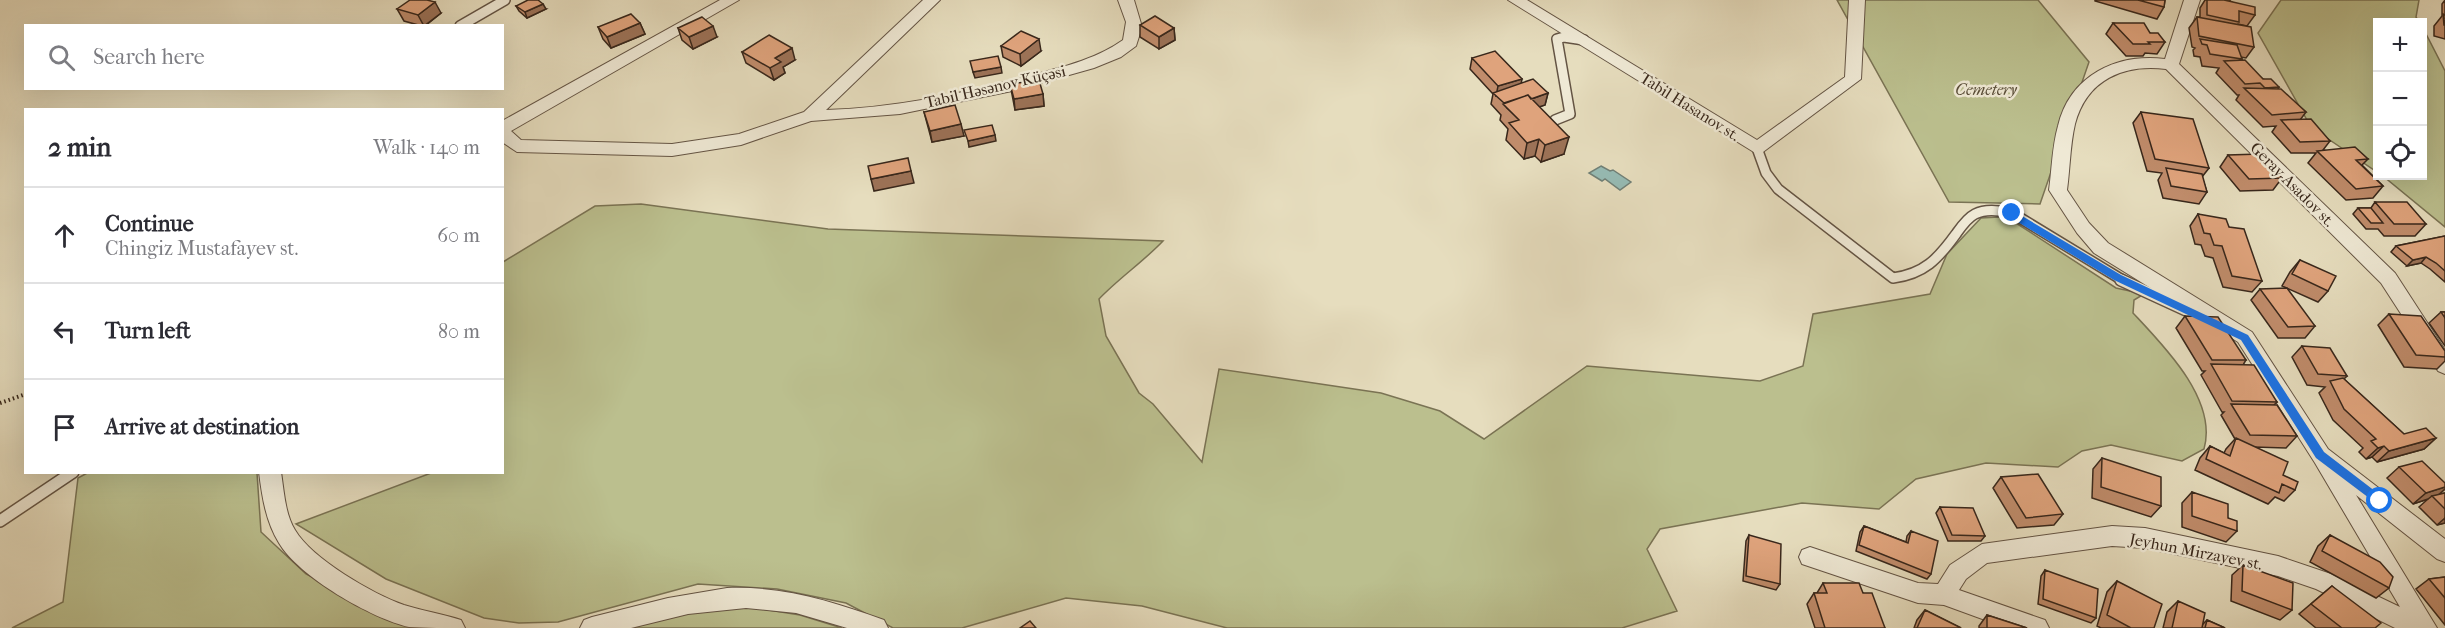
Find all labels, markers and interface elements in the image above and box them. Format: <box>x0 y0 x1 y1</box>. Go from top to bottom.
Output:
map controls <box>2373 18 2427 180</box>
button: + <box>2373 18 2427 72</box>
search box <box>24 24 504 90</box>
icon: search <box>45 41 78 74</box>
text: Search here <box>93 44 205 70</box>
street label: Tabil Həsənov Küçəsi <box>923 61 1068 112</box>
street label: Tabil Hasanov st. <box>1636 68 1743 145</box>
button: − <box>2373 72 2427 126</box>
park label: Cemetery <box>1955 80 2017 99</box>
button: locate <box>2373 126 2427 180</box>
text: 2 min <box>48 132 111 163</box>
text: Walk · 140 m <box>373 136 480 159</box>
street label: Geray Asadov st. <box>2247 138 2339 230</box>
route end <box>1998 199 2024 225</box>
text: Continue <box>105 211 194 237</box>
icon: ahead <box>48 219 81 252</box>
text: 60 m <box>437 224 480 247</box>
text: Chingiz Mustafayev st. <box>105 237 298 260</box>
icon: left <box>48 315 81 348</box>
text: Turn left <box>105 318 191 344</box>
text: 80 m <box>438 320 480 343</box>
icon: arrive <box>48 411 81 444</box>
text: Arrive at destination <box>105 414 299 440</box>
route start <box>2366 487 2392 513</box>
street label: Jeyhun Mirzayev st. <box>2126 529 2264 574</box>

